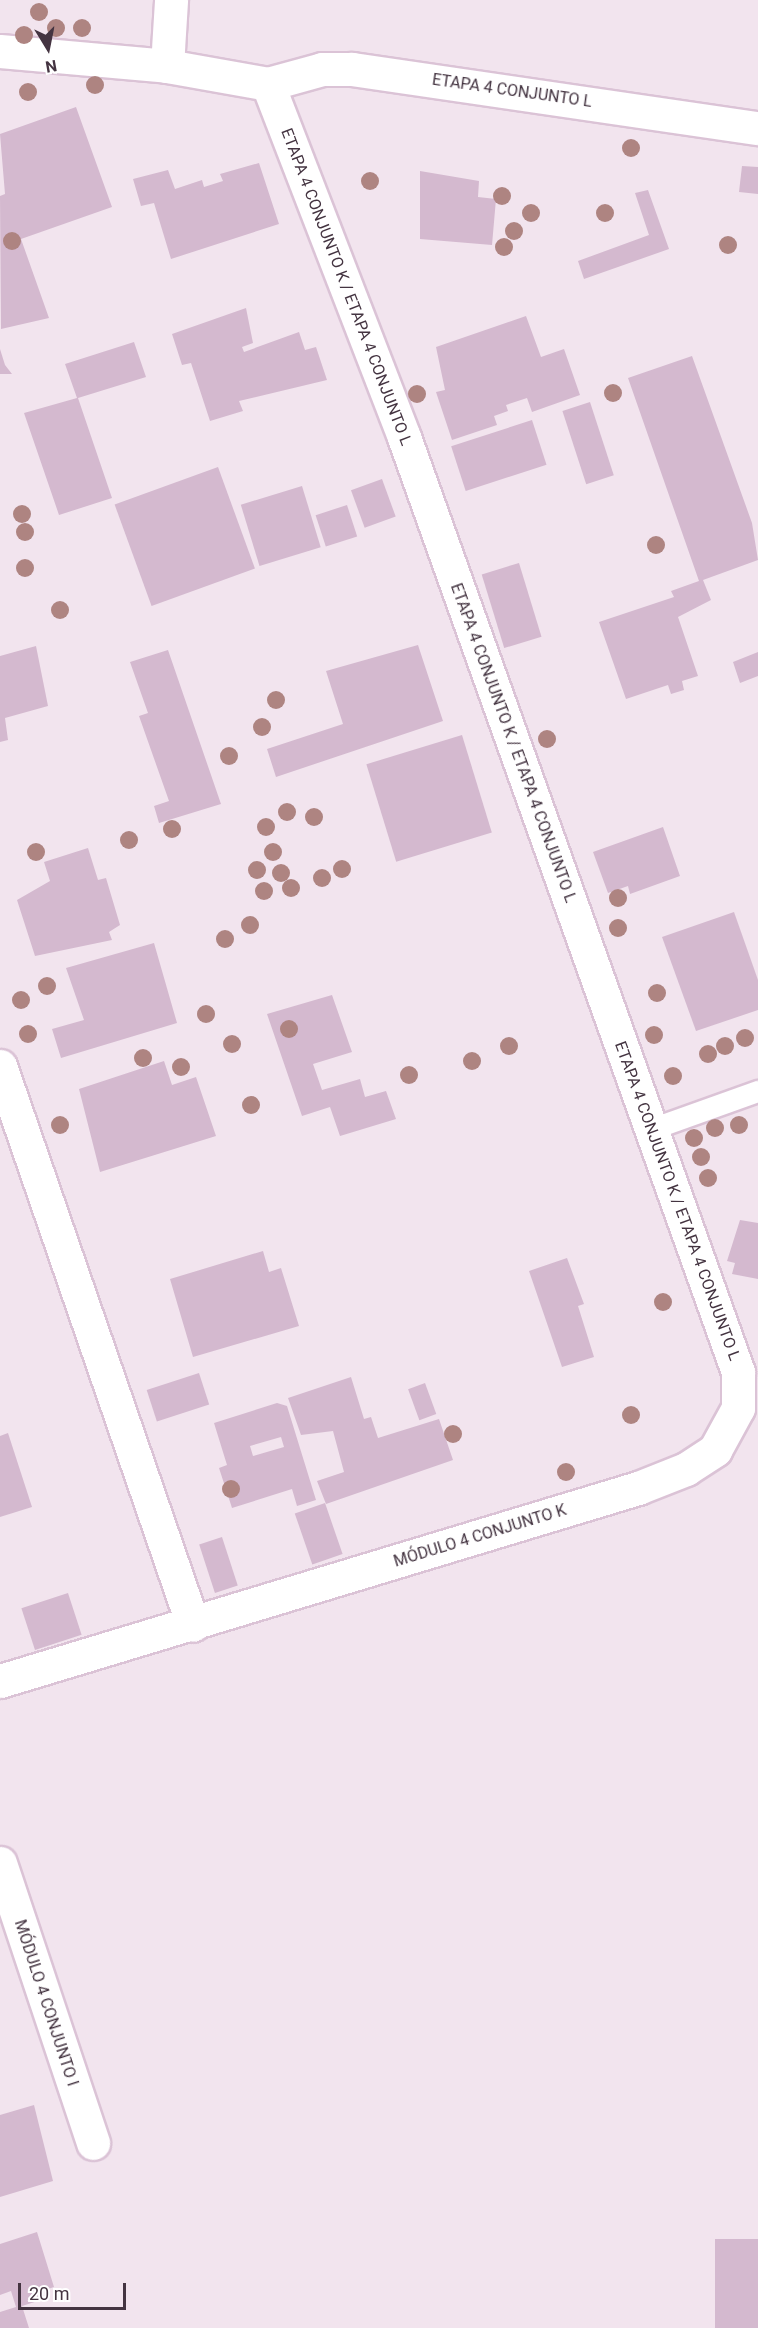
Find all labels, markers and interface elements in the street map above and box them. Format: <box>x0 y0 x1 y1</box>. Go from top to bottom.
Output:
north arrow <box>18 18 78 78</box>
text: N <box>44 56 58 77</box>
street label: ETAPA 4 CONJUNTO L <box>431 70 593 112</box>
street label: ETAPA 4 CONJUNTO K / ETAPA 4 CONJUNTO L <box>276 126 416 448</box>
street label: ETAPA 4 CONJUNTO K / ETAPA 4 CONJUNTO L <box>446 581 580 905</box>
street label: ETAPA 4 CONJUNTO K / ETAPA 4 CONJUNTO L <box>610 1039 744 1363</box>
street label: MÓDULO 4 CONJUNTO K <box>391 1501 569 1571</box>
street label: MÓDULO 4 CONJUNTO I <box>10 1917 82 2089</box>
scale bar <box>21 2271 129 2309</box>
text: 20 m <box>29 2283 69 2304</box>

